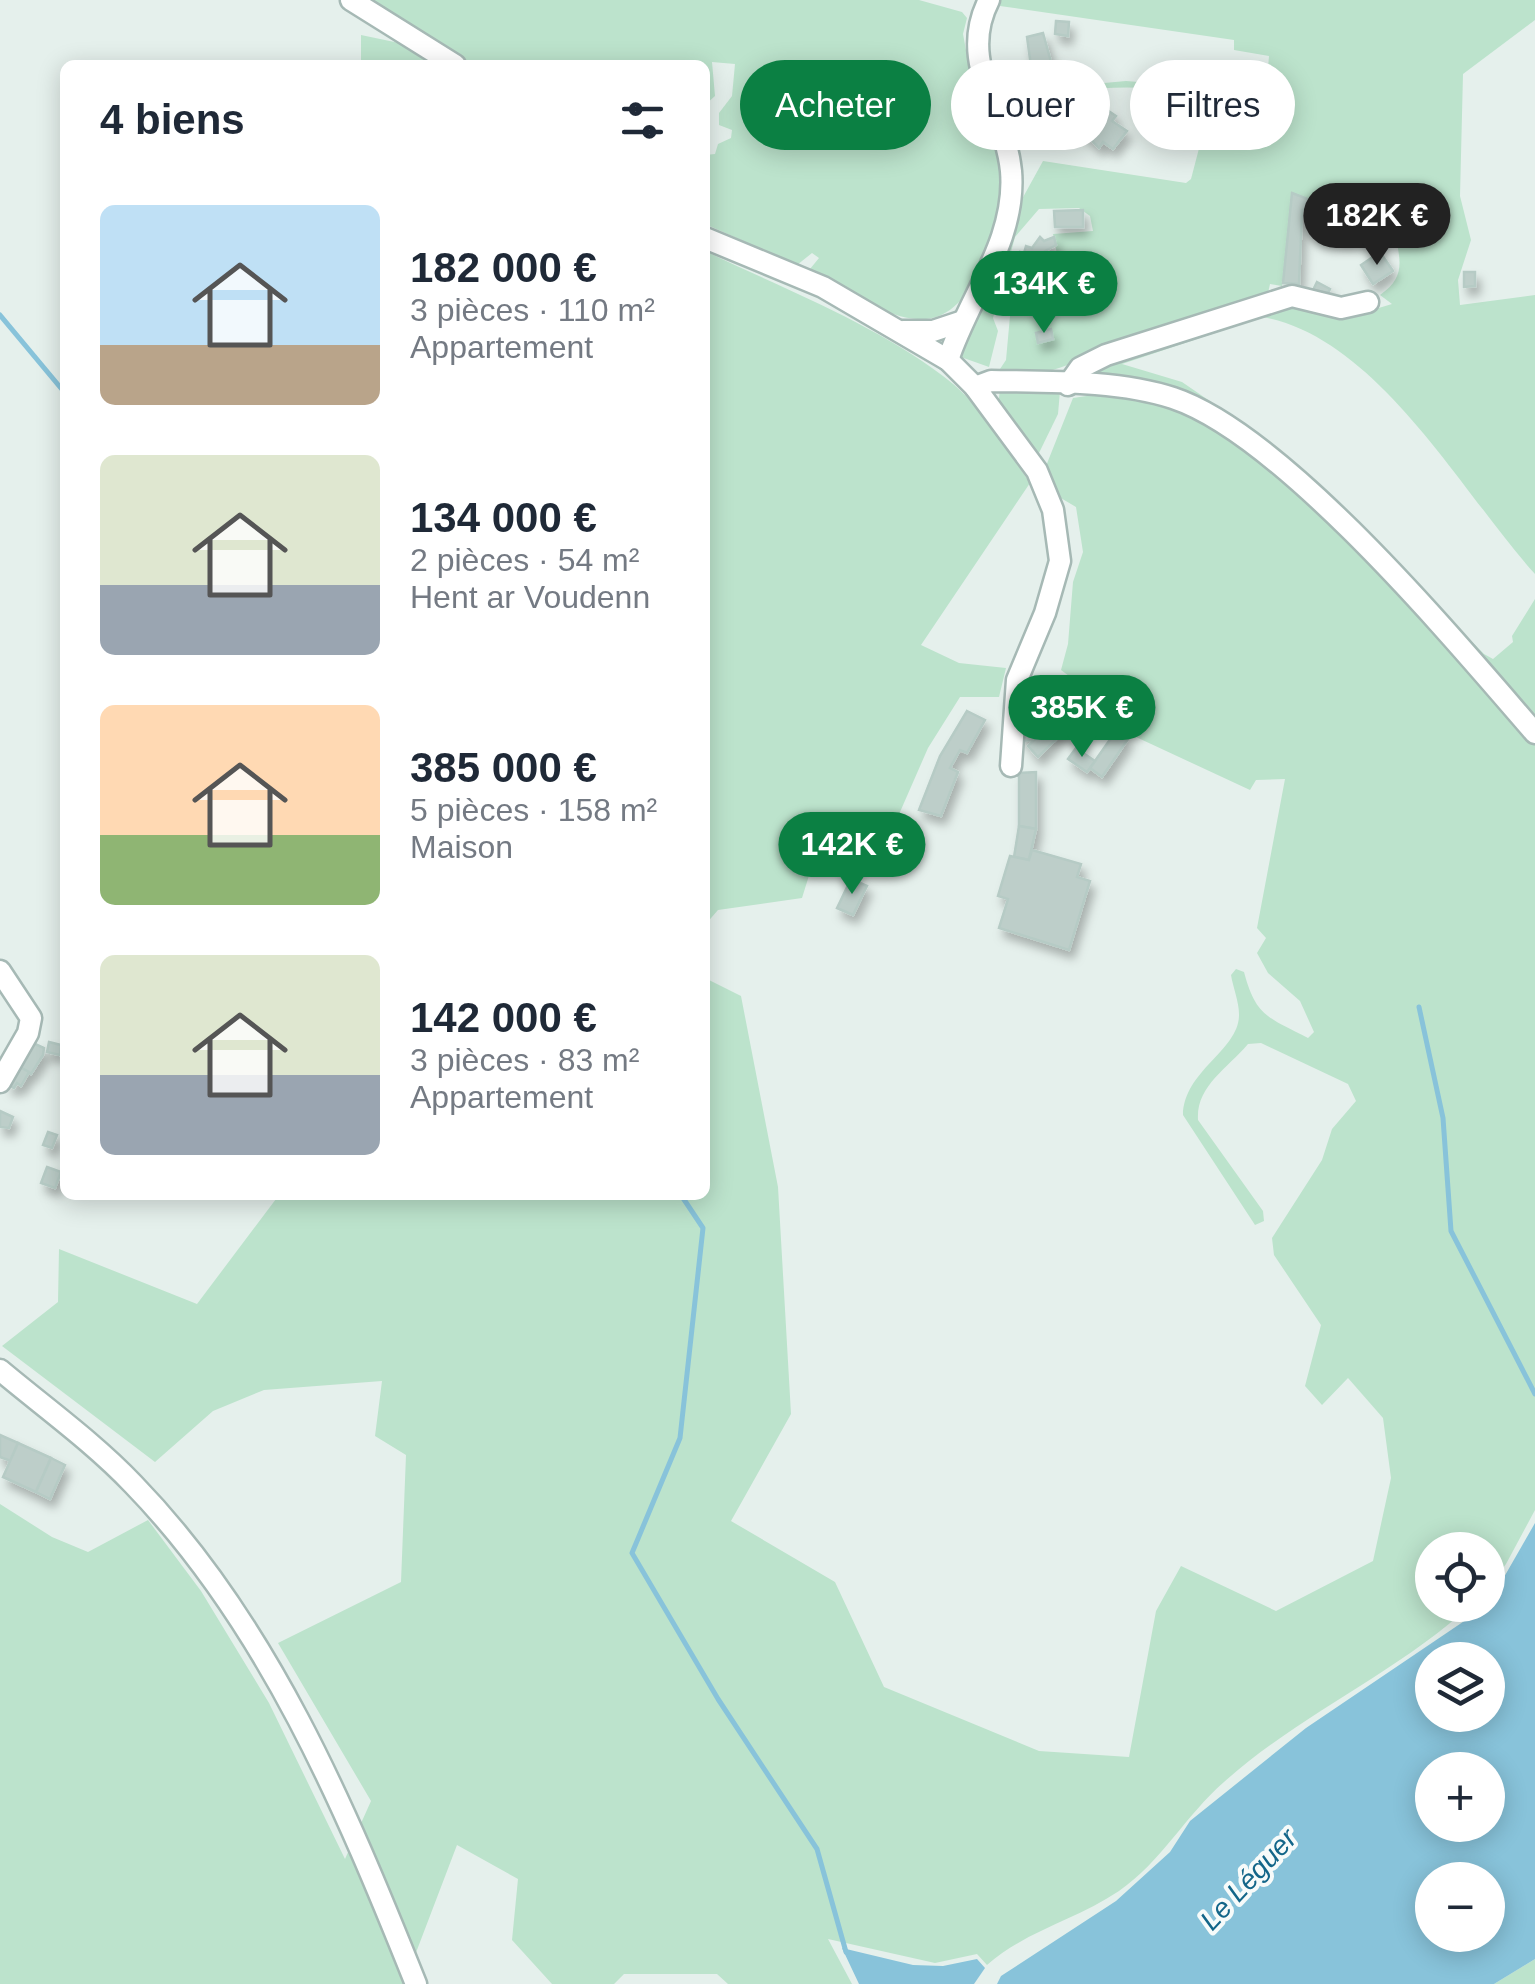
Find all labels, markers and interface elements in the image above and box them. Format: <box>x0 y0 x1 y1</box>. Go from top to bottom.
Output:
chip: Acheter <box>740 60 931 150</box>
chip: Louer <box>951 60 1110 150</box>
chip: Filtres <box>1130 60 1295 150</box>
icon: filters <box>615 93 670 148</box>
text: 4 biens <box>100 96 245 143</box>
pin: 182K € <box>1296 183 1458 268</box>
text: 182K € <box>1325 197 1429 233</box>
text: 182 000 € <box>410 244 597 291</box>
icon: home <box>180 245 300 365</box>
pin: 134K € <box>963 251 1125 336</box>
text: 134K € <box>992 265 1096 301</box>
text: 3 pièces · 110 m² <box>410 292 655 328</box>
text: Appartement <box>410 329 593 365</box>
text: 134 000 € <box>410 494 597 541</box>
icon: home <box>180 495 300 615</box>
text: 2 pièces · 54 m² <box>410 542 639 578</box>
text: Hent ar Voudenn <box>410 579 650 615</box>
pin: 385K € <box>1001 675 1163 760</box>
text: 385K € <box>1030 689 1134 725</box>
text: 385 000 € <box>410 744 597 791</box>
icon: home <box>180 745 300 865</box>
text: 5 pièces · 158 m² <box>410 792 657 828</box>
pin: 142K € <box>771 812 933 897</box>
text: 142K € <box>800 826 904 862</box>
text: Maison <box>410 829 513 865</box>
text: 142 000 € <box>410 994 597 1041</box>
icon: home <box>180 995 300 1115</box>
text: 3 pièces · 83 m² <box>410 1042 639 1078</box>
text: Appartement <box>410 1079 593 1115</box>
map controls <box>1415 1532 1505 1952</box>
button: locate <box>1415 1532 1505 1622</box>
button: layers <box>1415 1642 1505 1732</box>
button: + <box>1415 1752 1505 1842</box>
water label: Le Léguer <box>1194 1821 1304 1936</box>
button: − <box>1415 1862 1505 1952</box>

